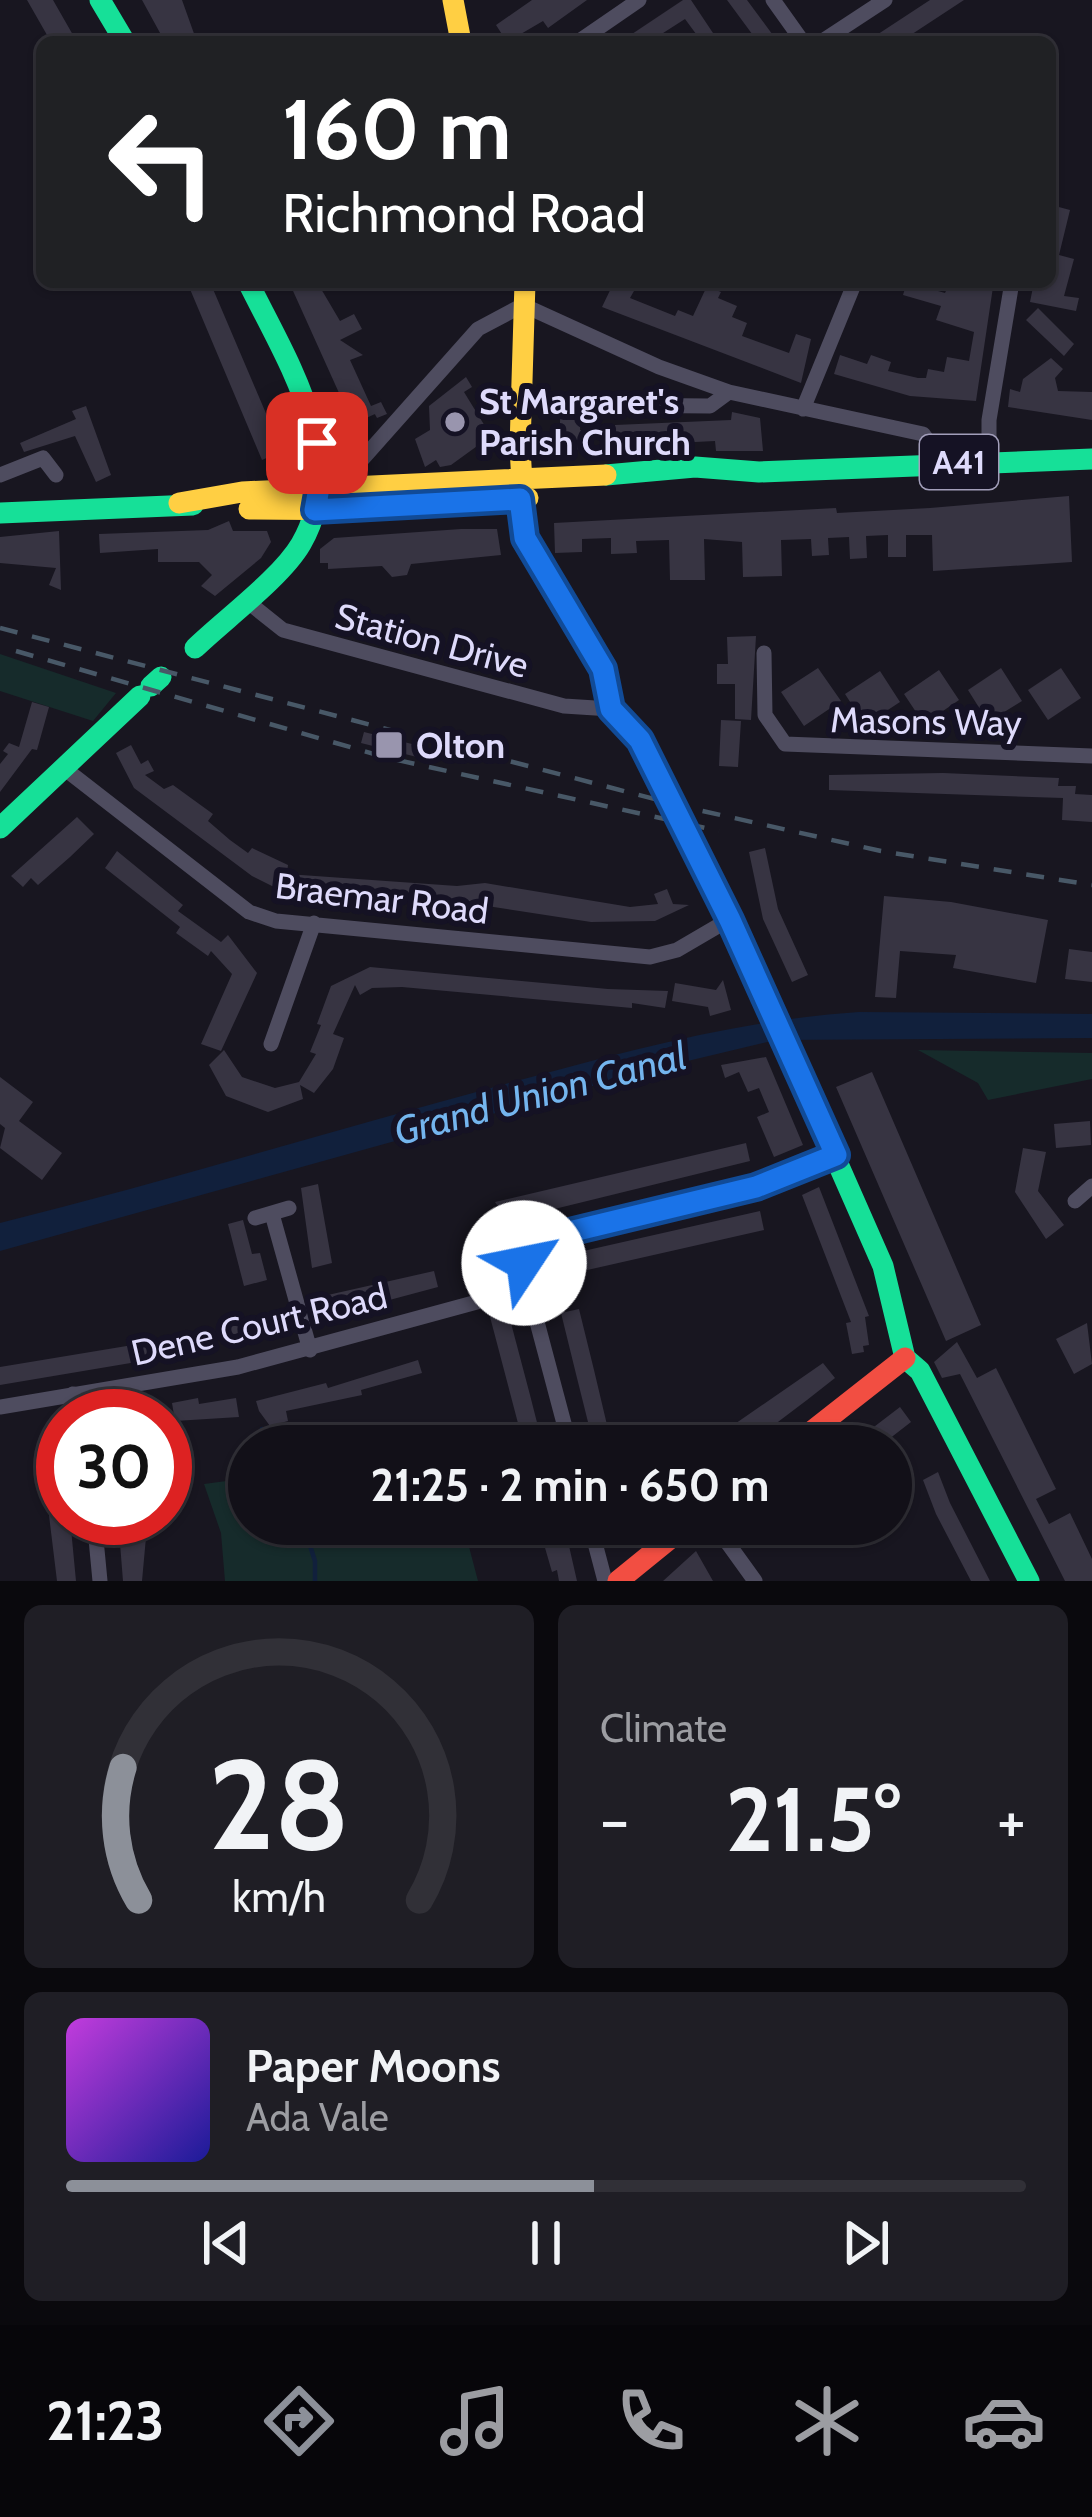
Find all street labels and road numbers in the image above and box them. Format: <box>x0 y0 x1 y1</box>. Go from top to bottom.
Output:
road number: A41 <box>920 435 998 489</box>
street label: Station Drive <box>331 593 533 687</box>
street label: Masons Way <box>830 697 1022 745</box>
street label: Braemar Road <box>273 863 491 933</box>
street label: Dene Court Road <box>127 1273 391 1375</box>

